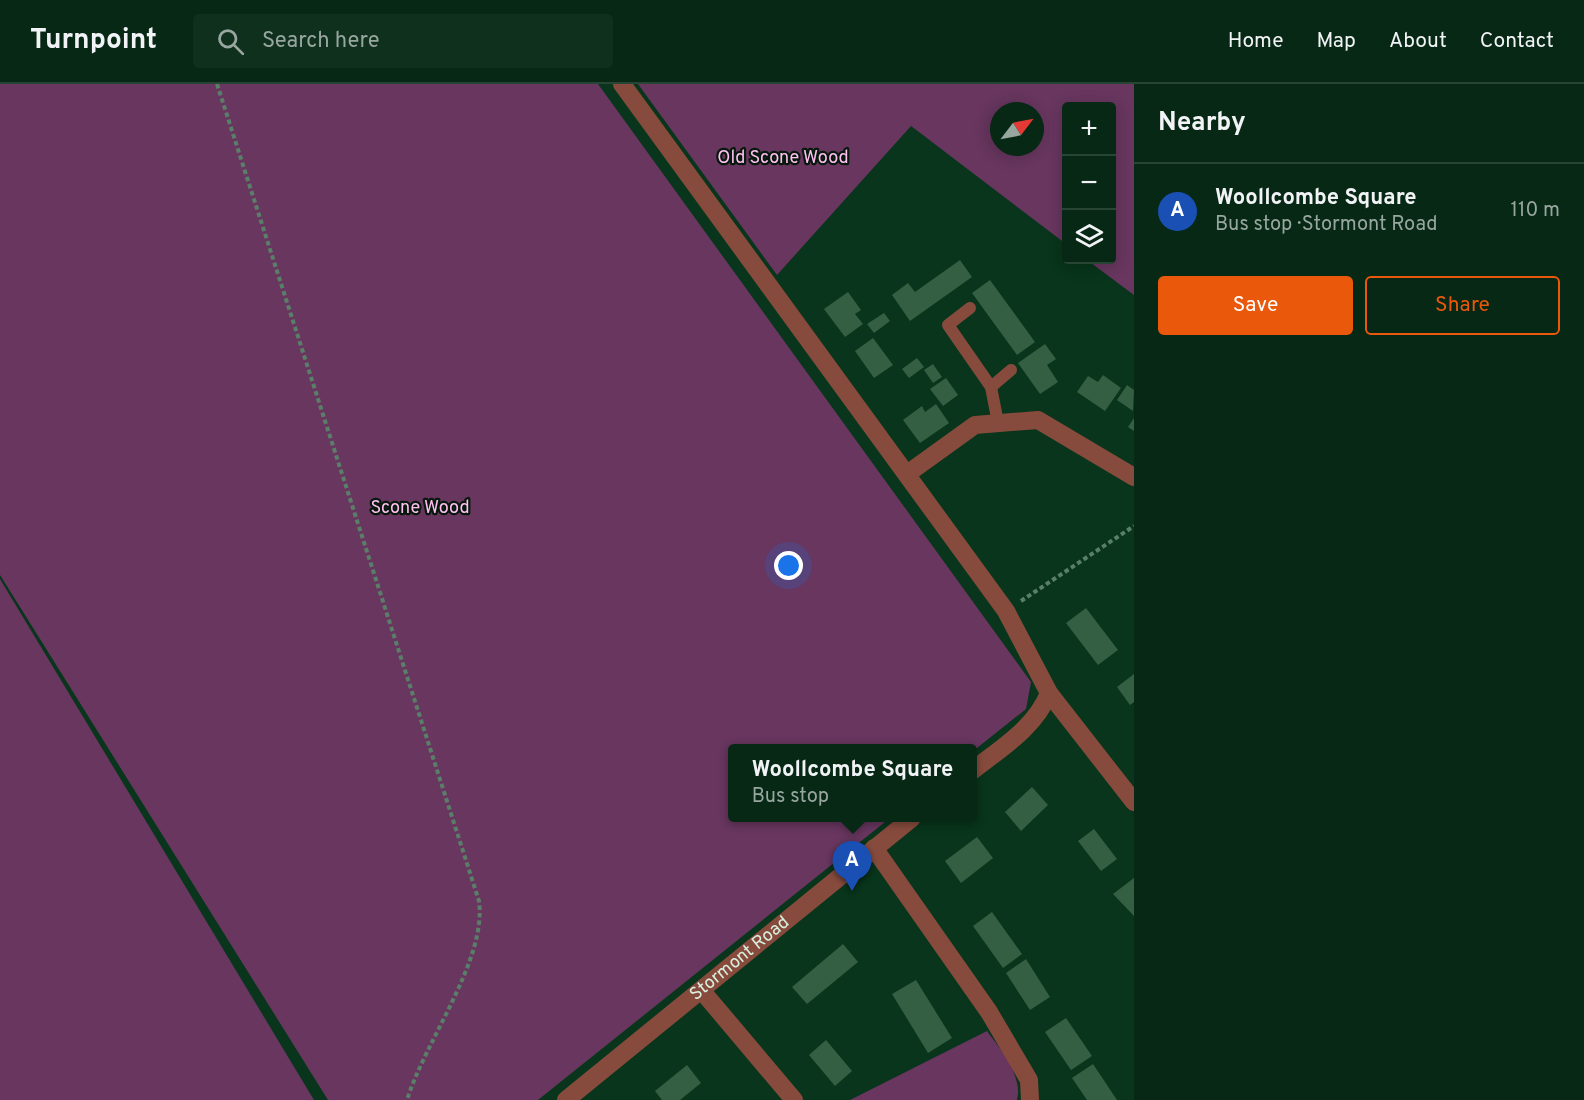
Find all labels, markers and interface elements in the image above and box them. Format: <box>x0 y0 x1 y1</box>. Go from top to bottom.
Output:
search box <box>193 14 613 68</box>
text: Turnpoint <box>30 23 157 59</box>
icon: search <box>214 25 247 58</box>
text: Search here <box>262 28 379 55</box>
text: Home <box>1228 28 1284 55</box>
text: Map <box>1317 28 1356 55</box>
text: About <box>1389 28 1447 55</box>
text: Contact <box>1480 28 1554 55</box>
north arrow <box>990 102 1044 156</box>
map controls <box>1062 102 1116 264</box>
button: + <box>1062 102 1116 156</box>
text: Nearby <box>1158 107 1246 140</box>
park label: Old Scone Wood <box>717 147 849 170</box>
button: − <box>1062 156 1116 210</box>
text: Woollcombe Square <box>1215 185 1417 212</box>
text: A <box>1170 198 1185 224</box>
text: 110 m <box>1511 198 1560 224</box>
button: layers <box>1062 210 1116 264</box>
text: Bus stop · Stormont Road <box>1215 212 1437 238</box>
button: Save <box>1158 276 1353 335</box>
button: Share <box>1365 276 1560 335</box>
park label: Scone Wood <box>370 497 470 520</box>
your location <box>774 551 803 580</box>
popup <box>728 744 977 822</box>
text: Woollcombe Square <box>752 757 953 784</box>
text: Bus stop <box>752 784 829 810</box>
pin: A <box>832 842 872 891</box>
street label: Stormont Road <box>685 911 794 1006</box>

